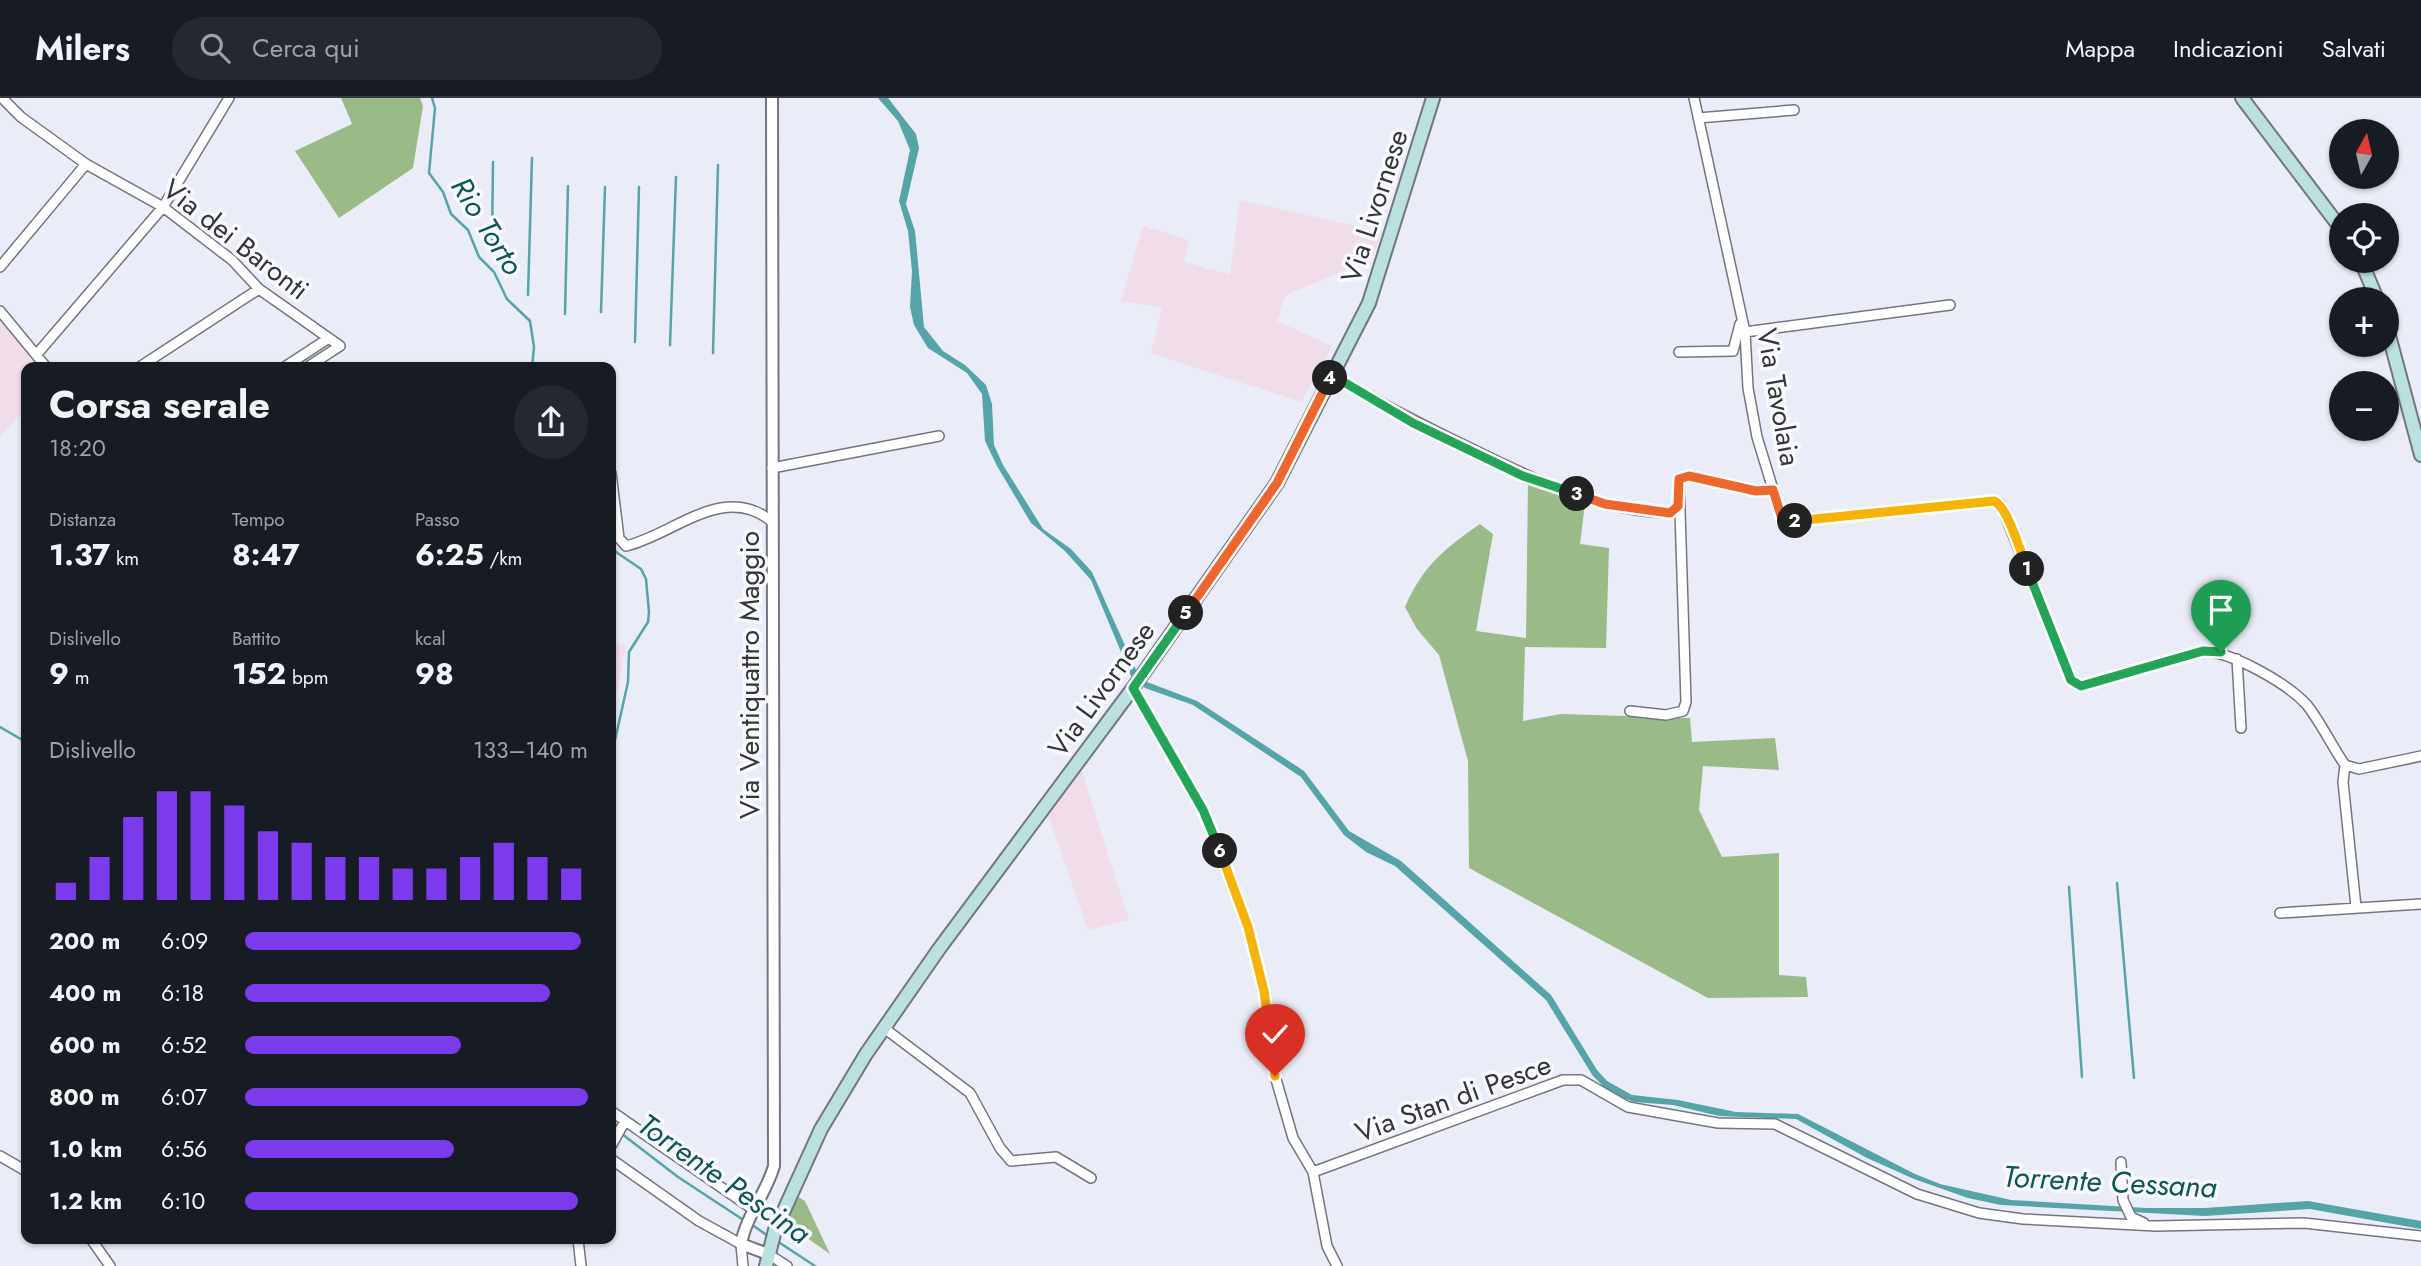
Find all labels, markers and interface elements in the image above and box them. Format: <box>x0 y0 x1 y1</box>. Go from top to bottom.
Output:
search box <box>172 17 662 80</box>
text: Milers <box>35 25 130 72</box>
icon: search <box>196 29 234 67</box>
text: Cerca qui <box>252 29 360 67</box>
text: Mappa <box>2065 31 2135 66</box>
text: Indicazioni <box>2173 31 2284 66</box>
text: Salvati <box>2322 31 2386 66</box>
north arrow <box>2329 119 2399 189</box>
map controls <box>2329 119 2399 441</box>
street label: Via Livornese <box>1330 124 1419 288</box>
street label: Via dei Baronti <box>154 169 318 310</box>
water label: Rio Torto <box>441 169 534 283</box>
button: locate <box>2329 203 2399 273</box>
button: + <box>2329 287 2399 357</box>
street label: Via Tavolaia <box>1746 325 1811 469</box>
pin: 4 <box>1312 360 1348 396</box>
text: 4 <box>1323 364 1336 391</box>
button: − <box>2329 371 2399 441</box>
text: Corsa serale <box>49 377 270 432</box>
button: share <box>514 385 588 459</box>
text: 18:20 <box>49 431 106 465</box>
pin: 3 <box>1560 476 1594 512</box>
text: 3 <box>1571 480 1582 507</box>
pin: 2 <box>1778 504 1812 538</box>
text: Distanza <box>49 506 116 533</box>
text: Tempo <box>232 506 285 533</box>
text: Passo <box>415 506 460 533</box>
text: 2 <box>1788 507 1801 534</box>
street label: Via Ventiquattro Maggio <box>729 531 770 819</box>
text: 1.37 <box>49 533 110 576</box>
text: 8:47 <box>232 533 300 576</box>
text: 6:25 <box>415 533 484 576</box>
text: km <box>110 545 139 572</box>
text: /km <box>484 545 522 572</box>
pin: 1 <box>2010 552 2044 587</box>
text: 1 <box>2022 555 2031 582</box>
pin <box>2191 580 2251 652</box>
icon: arrive <box>2202 591 2240 629</box>
pin: 5 <box>1168 596 1204 630</box>
text: 5 <box>1179 599 1192 626</box>
street label: Via Livornese <box>1038 613 1165 766</box>
text: Dislivello <box>49 625 121 652</box>
text: Battito <box>232 625 281 652</box>
text: kcal <box>415 625 446 652</box>
text: 9 <box>49 652 69 695</box>
text: 152 <box>232 652 286 695</box>
text: 98 <box>415 652 454 695</box>
text: m <box>69 664 90 691</box>
text: bpm <box>286 664 329 691</box>
text: Dislivello <box>49 733 136 767</box>
text: 133–140 m <box>473 733 588 767</box>
pin: 6 <box>1202 834 1238 868</box>
text: 6 <box>1213 837 1226 864</box>
text: 200 m <box>49 924 120 958</box>
text: 6:09 <box>161 924 208 958</box>
text: 400 m <box>49 976 121 1010</box>
text: 6:18 <box>161 976 204 1010</box>
pin <box>1245 1004 1305 1076</box>
icon: check <box>1256 1015 1294 1053</box>
text: 600 m <box>49 1028 121 1062</box>
text: 6:52 <box>161 1028 207 1062</box>
street label: Via Stan di Pesce <box>1349 1044 1557 1153</box>
text: 800 m <box>49 1080 120 1114</box>
text: 6:07 <box>161 1080 207 1114</box>
water label: Torrente Pescina <box>629 1103 820 1254</box>
text: 1.0 km <box>49 1132 122 1166</box>
text: 6:56 <box>161 1132 207 1166</box>
water label: Torrente Cessana <box>2002 1154 2218 1209</box>
text: 1.2 km <box>49 1184 122 1218</box>
text: 6:10 <box>161 1184 205 1218</box>

